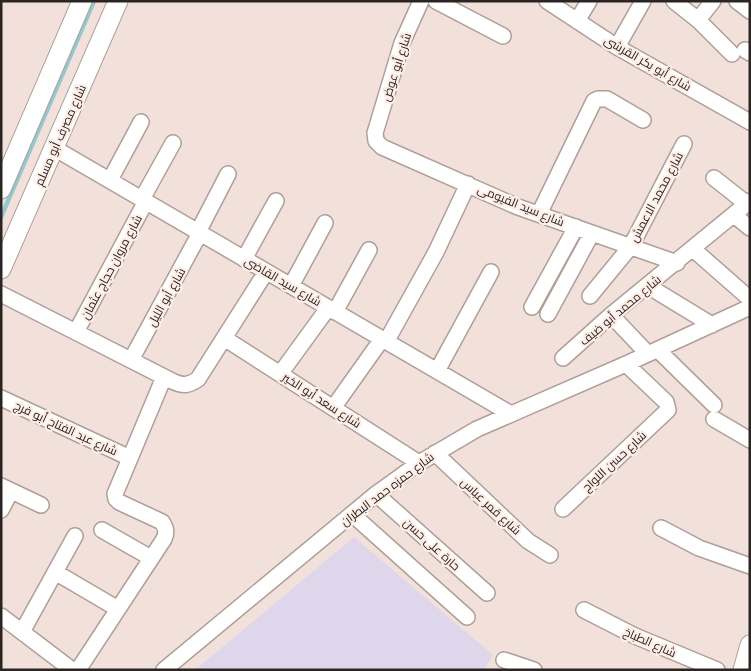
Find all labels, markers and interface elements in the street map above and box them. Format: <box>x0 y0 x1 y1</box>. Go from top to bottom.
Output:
street label: شارع أبو عوض <box>378 31 415 103</box>
street label: شارع أبو بكر القرشى <box>601 32 694 95</box>
street label: شارع مصرف أبو مسلم <box>31 82 90 188</box>
street label: شارع محمد الاعمش <box>626 149 687 245</box>
street label: شارع سيد الفيومى <box>475 181 567 230</box>
street label: شارع مروان حجاج عثمان <box>77 212 146 322</box>
street label: شارع سيد القاضى <box>241 253 324 310</box>
street label: شارع أبو الليل <box>144 265 189 330</box>
street label: شارع محمد أبو ضيف <box>576 272 664 349</box>
street label: شارع سعد أبو الخير <box>278 368 364 432</box>
street label: شارع عبد الفتاح أبو فرج <box>12 397 120 459</box>
street label: شارع حسن اللواح <box>579 428 650 495</box>
street label: شارع حمزه حمد البطران <box>337 449 437 530</box>
street label: شارع قمر عباس <box>457 474 524 539</box>
street label: حارة على حسن <box>400 514 464 574</box>
street label: شارع الطباخ <box>621 624 679 661</box>

